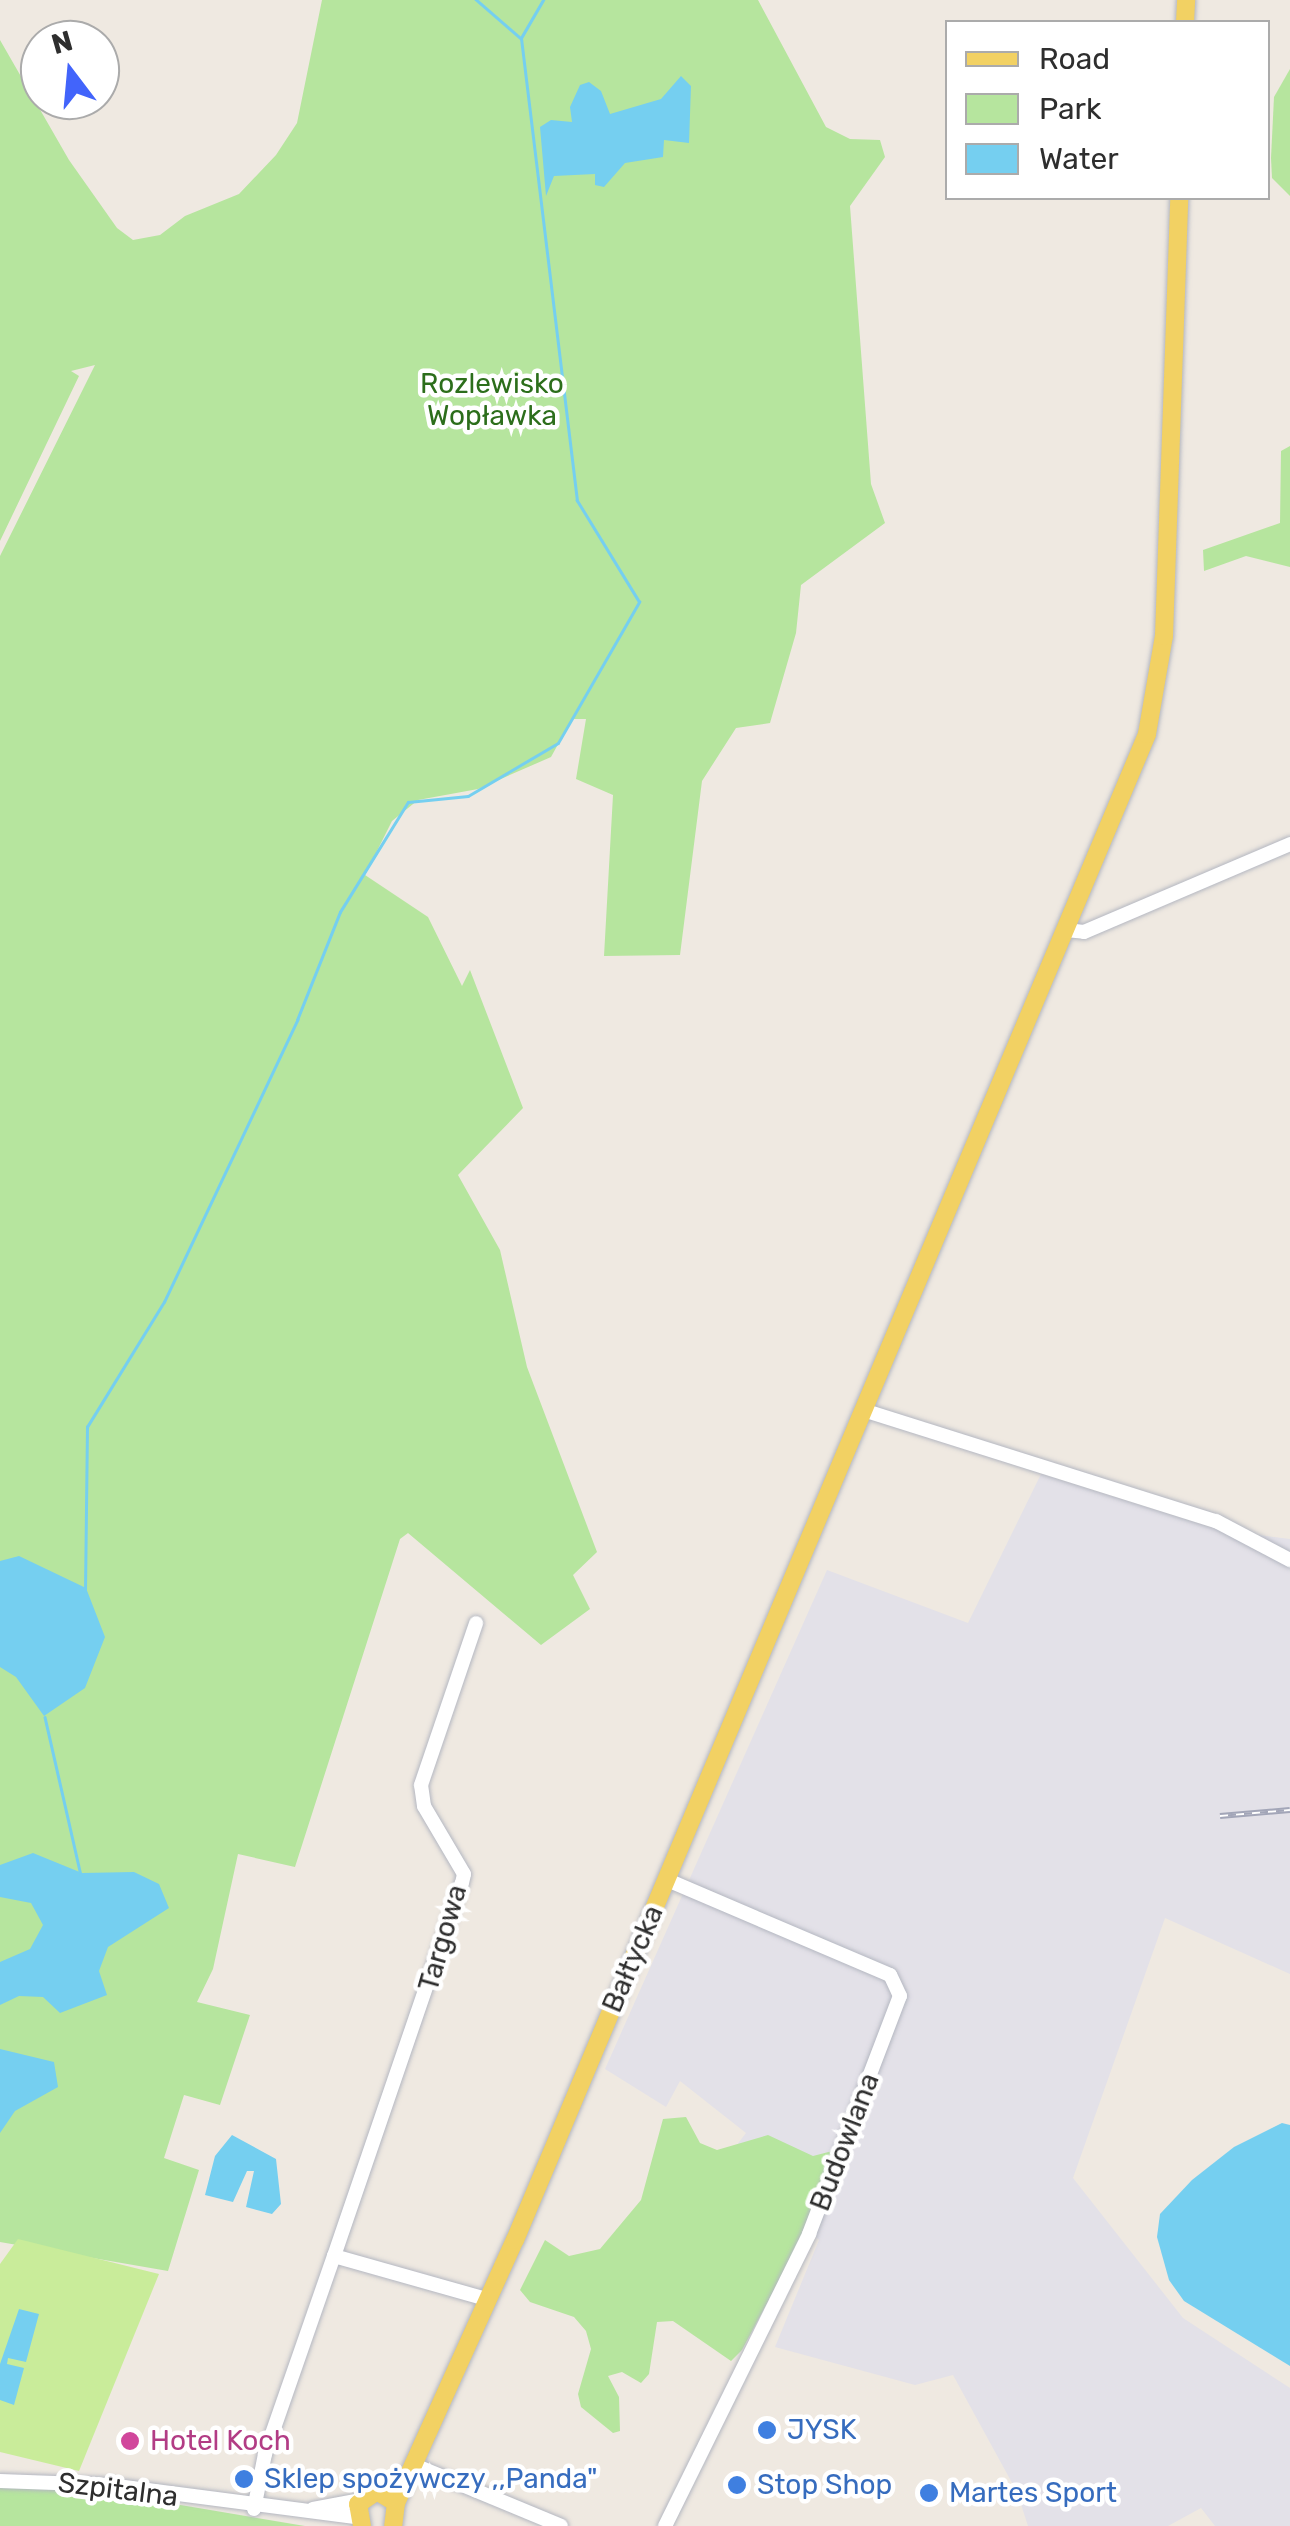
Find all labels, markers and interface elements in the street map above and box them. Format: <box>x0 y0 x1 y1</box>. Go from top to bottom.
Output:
north arrow <box>20 20 120 120</box>
legend <box>945 20 1270 200</box>
text: N <box>48 24 76 61</box>
text: Road <box>1039 41 1110 77</box>
text: Park <box>1039 91 1101 127</box>
text: Water <box>1039 141 1119 177</box>
park label: Rozlewisko Wopławka <box>420 367 564 433</box>
street label: Targowa <box>412 1881 474 1995</box>
street label: Bałtycka <box>595 1900 671 2018</box>
street label: Budowlana <box>803 2068 887 2216</box>
place label: JYSK <box>787 2413 856 2447</box>
marker: JYSK <box>756 2419 778 2441</box>
place label: Hotel Koch <box>150 2424 291 2458</box>
marker: Hotel Koch <box>119 2430 141 2452</box>
place label: Sklep spożywczy ,,Panda" <box>264 2462 598 2496</box>
street label: Szpitalna <box>56 2466 180 2514</box>
marker: Sklep spożywczy ,,Panda" <box>233 2468 255 2490</box>
place label: Stop Shop <box>757 2468 892 2502</box>
marker: Stop Shop <box>726 2474 748 2496</box>
place label: Martes Sport <box>949 2476 1117 2510</box>
marker: Martes Sport <box>918 2482 940 2504</box>

